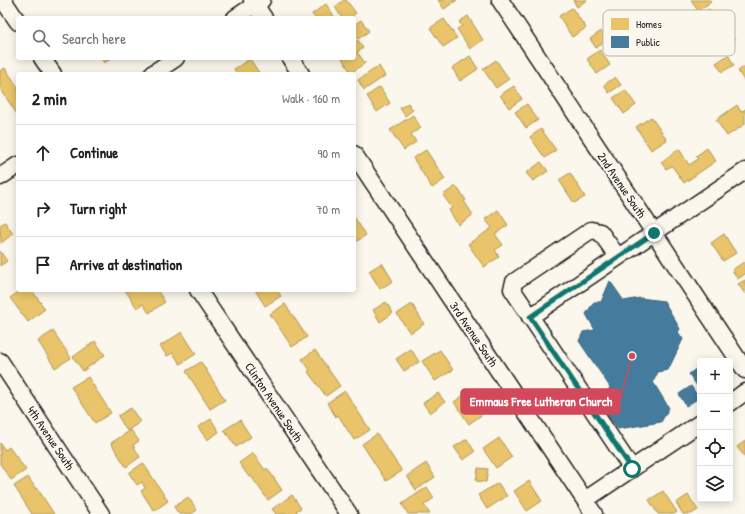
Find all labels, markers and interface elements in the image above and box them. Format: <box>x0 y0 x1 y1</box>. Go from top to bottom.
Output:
legend <box>603 10 735 56</box>
search box <box>16 16 356 60</box>
text: Homes <box>636 17 662 31</box>
icon: search <box>30 27 52 49</box>
text: Search here <box>62 28 126 49</box>
text: Public <box>636 35 661 49</box>
text: 2 min <box>32 87 67 110</box>
text: Walk · 160 m <box>282 89 340 107</box>
icon: ahead <box>32 142 54 164</box>
text: Continue <box>70 142 118 163</box>
text: 90 m <box>318 144 340 162</box>
street label: 2nd Avenue South <box>594 149 650 221</box>
icon: right <box>32 198 54 220</box>
text: Turn right <box>70 198 126 219</box>
text: 70 m <box>316 200 340 218</box>
route end <box>645 224 663 242</box>
icon: arrive <box>32 254 54 276</box>
text: Arrive at destination <box>70 254 182 275</box>
street label: 3rd Avenue South <box>446 298 502 370</box>
map controls <box>697 358 733 502</box>
button: + <box>697 358 733 394</box>
street label: Clinton Avenue South <box>241 359 307 445</box>
callout: Emmaus Free Lutheran Church <box>461 389 620 414</box>
text: Emmaus Free Lutheran Church <box>470 392 613 410</box>
button: − <box>697 394 733 430</box>
street label: 4th Avenue South <box>23 403 79 473</box>
button: locate <box>697 430 733 466</box>
route start <box>623 460 641 478</box>
button: layers <box>697 466 733 502</box>

